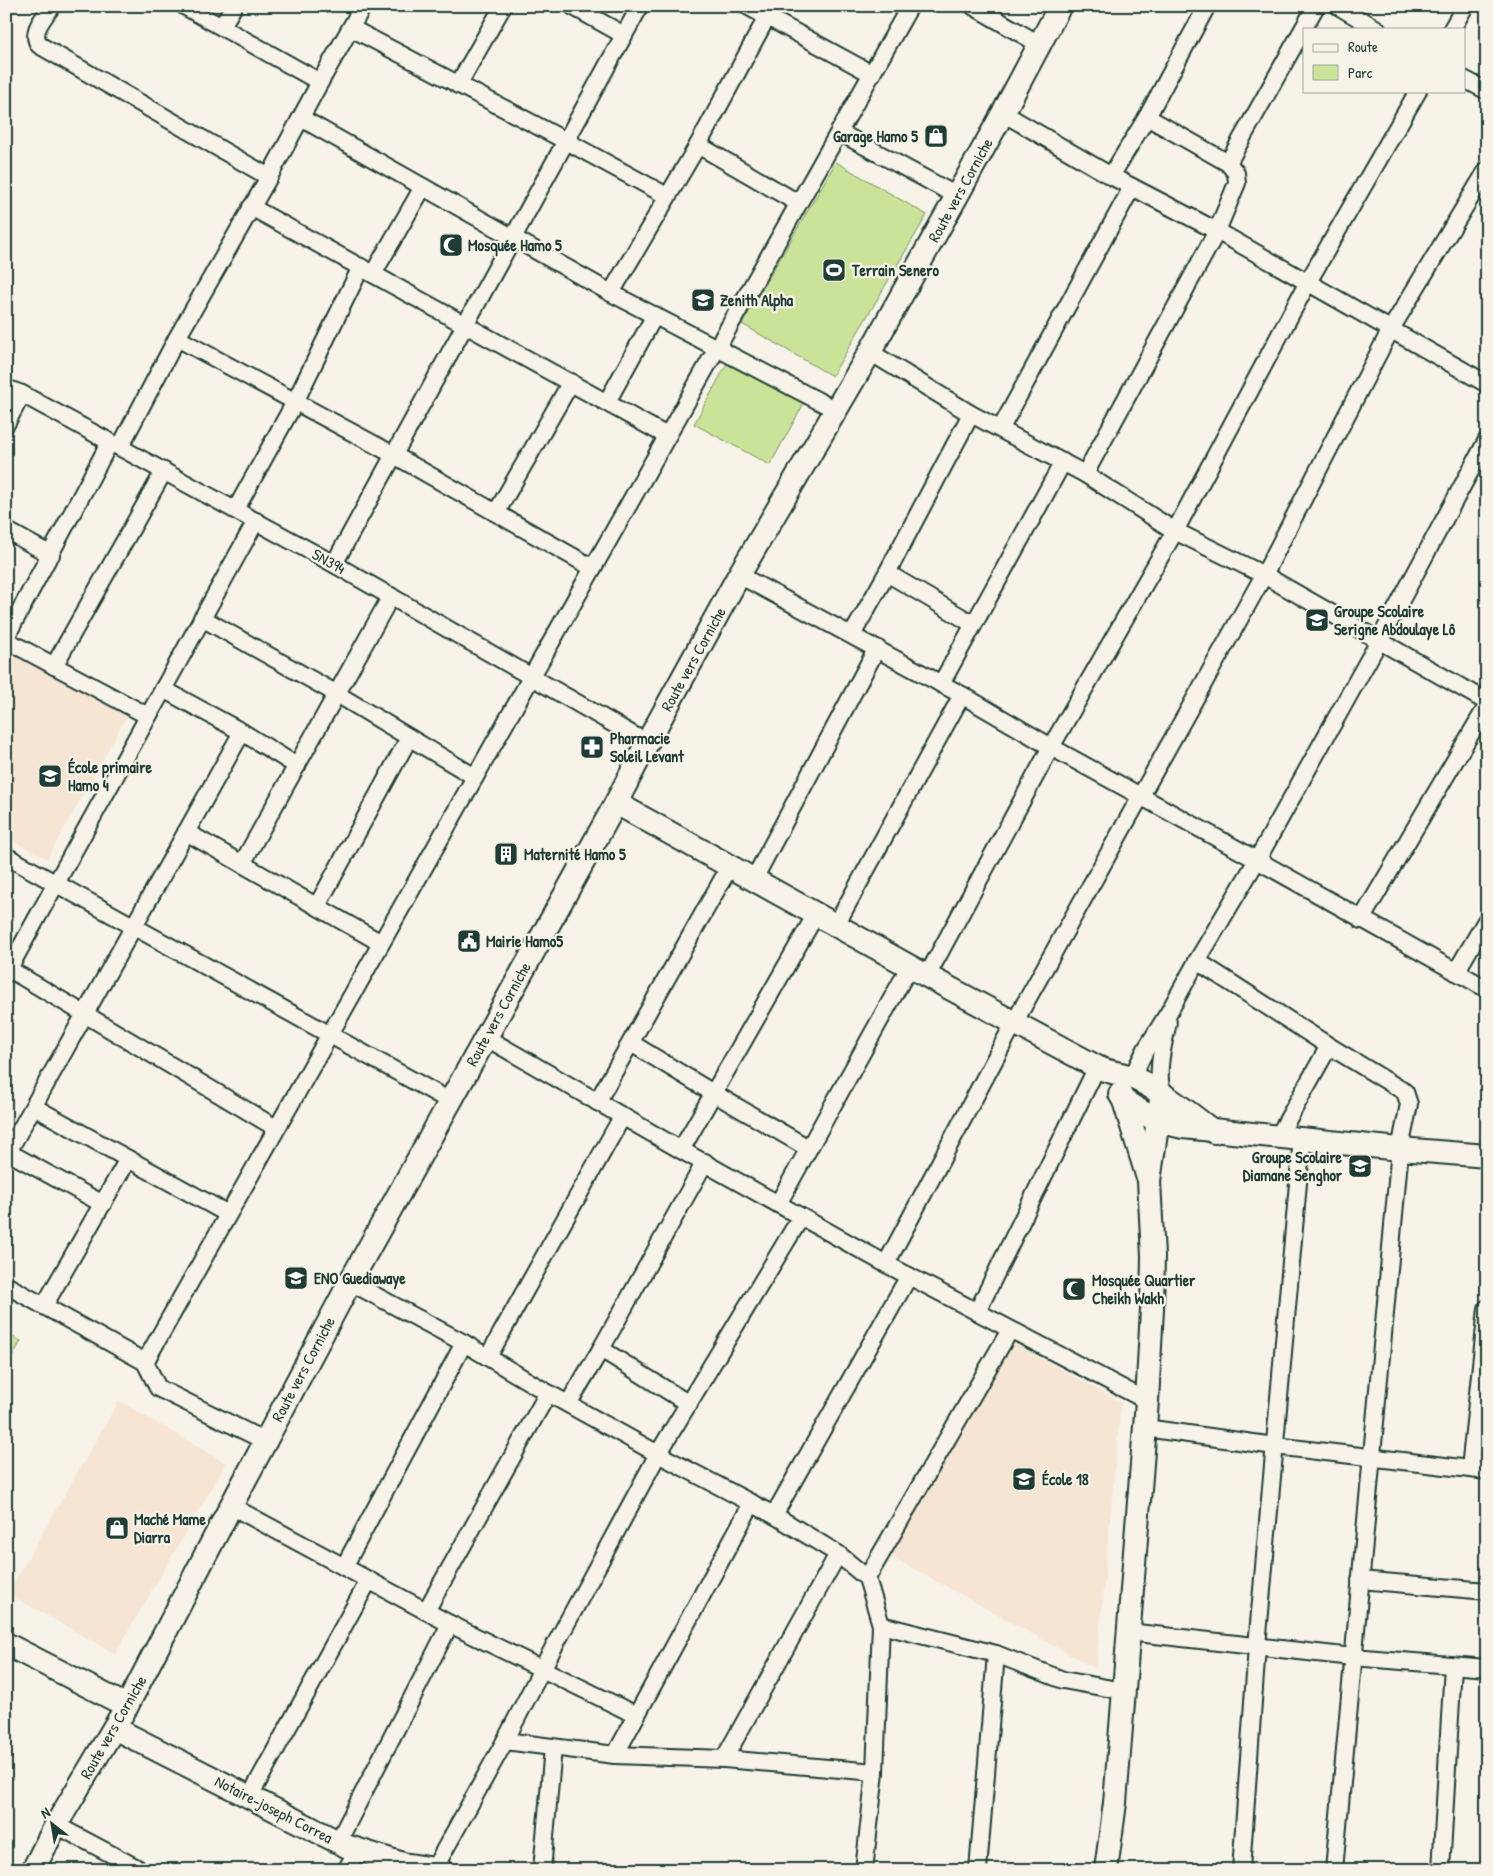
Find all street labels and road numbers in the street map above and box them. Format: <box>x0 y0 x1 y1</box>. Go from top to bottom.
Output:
street label: Route vers Corniche <box>922 133 998 246</box>
street label: SN394 <box>308 543 350 579</box>
street label: Route vers Corniche <box>655 602 731 715</box>
street label: Route vers Corniche <box>460 957 536 1070</box>
street label: Route vers Corniche <box>266 1312 340 1425</box>
street label: Route vers Corniche <box>74 1671 152 1783</box>
street label: Notaire-joseph Correa <box>211 1770 337 1848</box>

